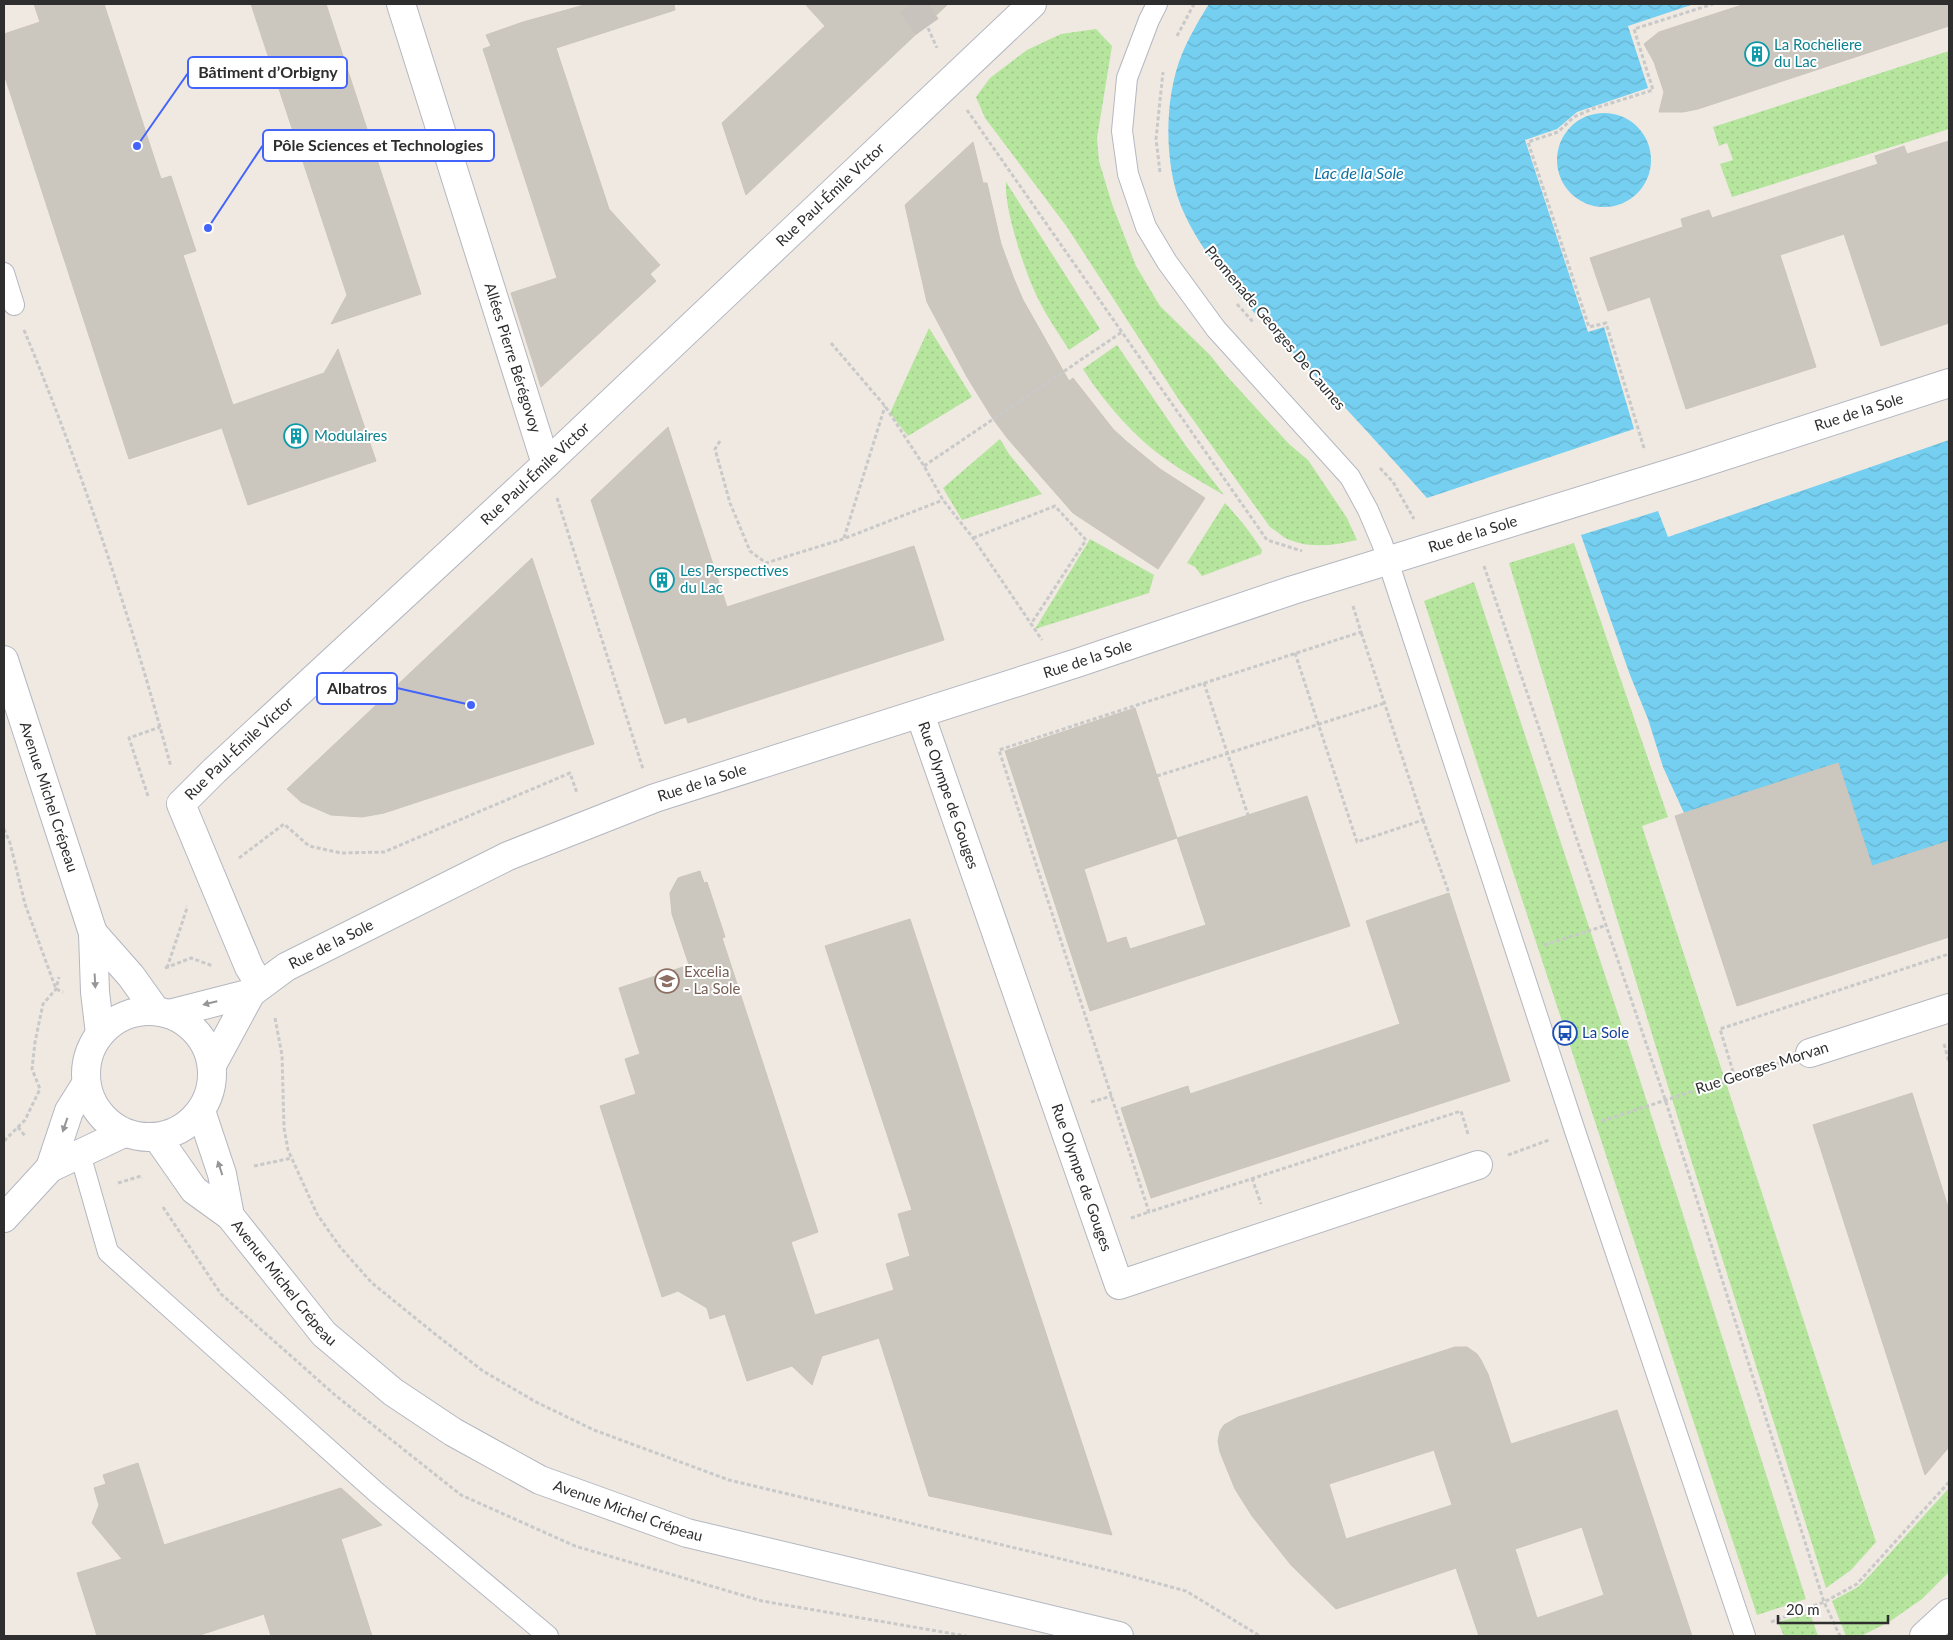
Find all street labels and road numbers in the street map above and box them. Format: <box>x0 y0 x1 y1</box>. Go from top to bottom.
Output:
street label: Rue Paul-Émile Victor <box>772 138 888 250</box>
street label: Promenade Georges De Caunes <box>1202 242 1350 413</box>
street label: Allées Pierre Bérégovoy <box>481 280 546 435</box>
street label: Rue de la Sole <box>1812 388 1905 434</box>
street label: Rue Paul-Émile Victor <box>476 417 593 528</box>
street label: Rue de la Sole <box>1426 511 1519 556</box>
street label: Rue de la Sole <box>1041 635 1134 681</box>
street label: Rue Paul-Émile Victor <box>180 692 297 803</box>
street label: Avenue Michel Crépeau <box>17 719 82 874</box>
street label: Rue Olympe de Gouges <box>915 719 983 871</box>
street label: Rue de la Sole <box>655 759 748 805</box>
street label: Rue de la Sole <box>285 915 376 972</box>
street label: Rue Georges Morvan <box>1693 1037 1830 1097</box>
street label: Rue Olympe de Gouges <box>1049 1101 1117 1253</box>
street label: Avenue Michel Crépeau <box>228 1216 341 1349</box>
street label: Avenue Michel Crépeau <box>551 1476 705 1544</box>

